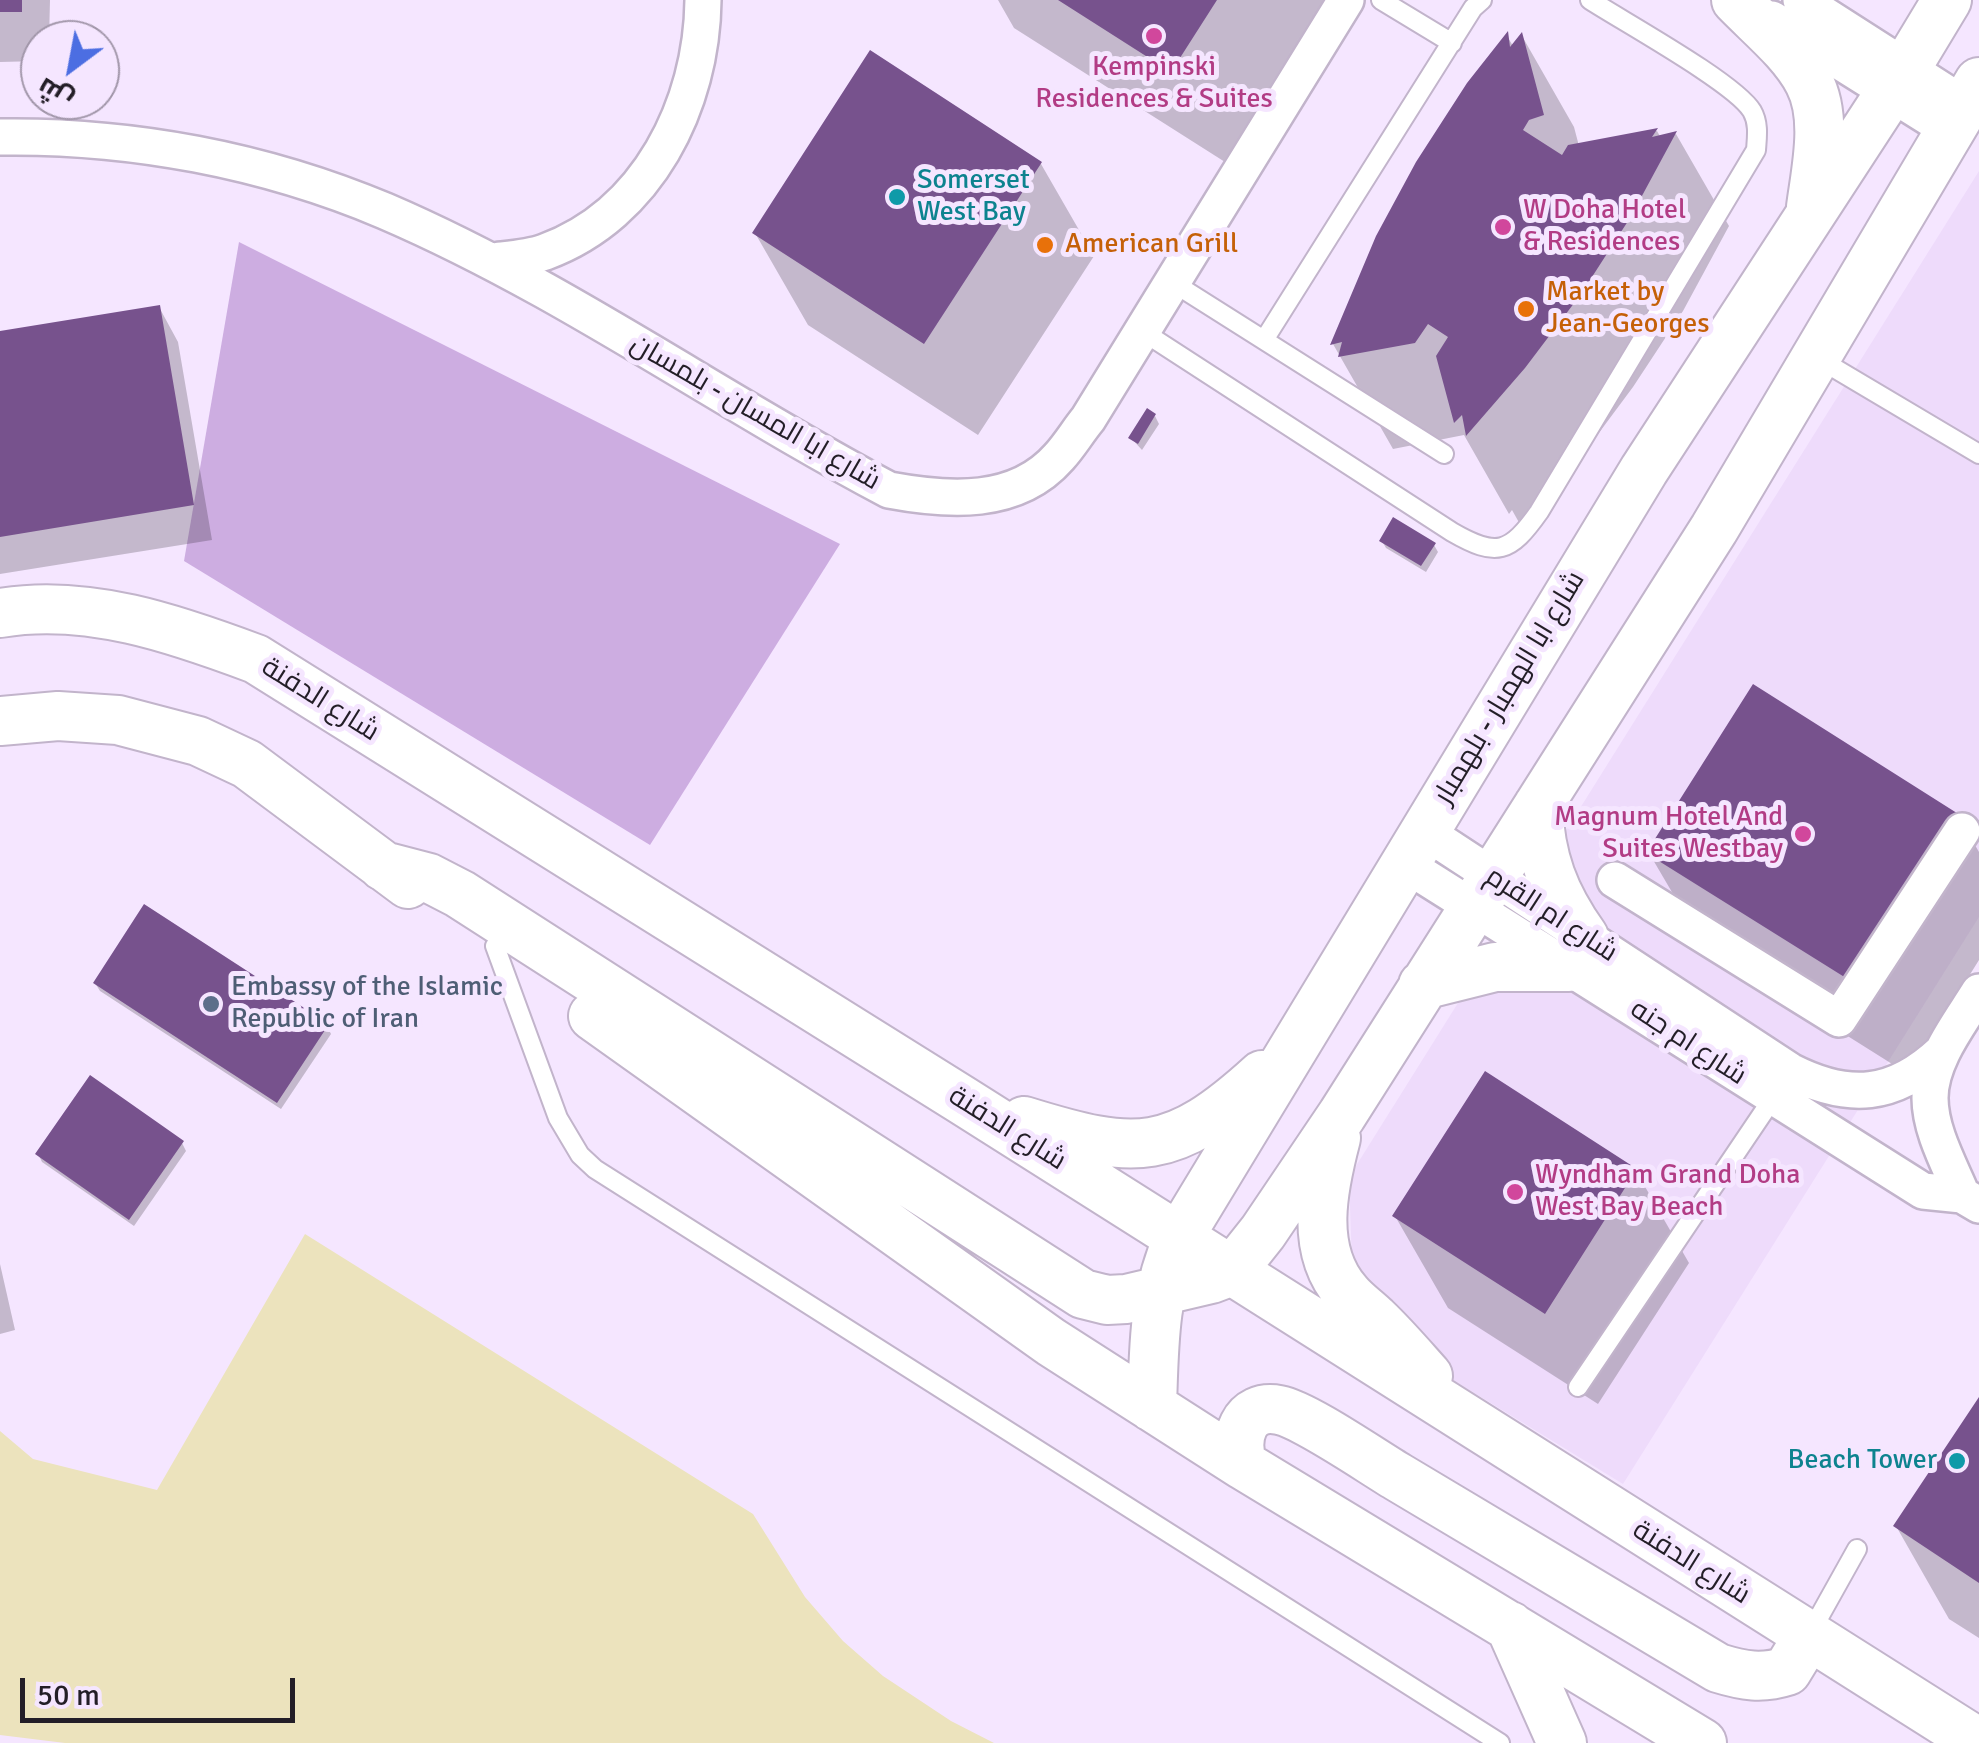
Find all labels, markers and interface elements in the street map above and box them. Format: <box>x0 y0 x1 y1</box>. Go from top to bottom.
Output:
north arrow <box>20 20 120 120</box>
marker: Kempinski Residences & Suites <box>1143 25 1165 47</box>
place label: Kempinski Residences & Suites <box>1035 51 1273 117</box>
text: ش <box>31 70 79 118</box>
place label: Somerset West Bay <box>917 164 1030 230</box>
marker: Somerset West Bay <box>886 186 908 208</box>
place label: W Doha Hotel & Residences <box>1523 194 1686 260</box>
marker: W Doha Hotel & Residences <box>1492 216 1514 238</box>
place label: American Grill <box>1065 228 1238 262</box>
marker: American Grill <box>1034 234 1056 256</box>
place label: Market by Jean-Georges <box>1546 276 1710 342</box>
marker: Market by Jean-Georges <box>1515 298 1537 320</box>
street label: شارع ابا المسان - بلمسان <box>624 328 886 498</box>
street label: شارع ابا الهمبار - بلهمبار <box>1427 565 1593 811</box>
street label: شارع الدفنة <box>255 651 385 749</box>
place label: Magnum Hotel And Suites Westbay <box>1554 801 1783 867</box>
marker: Magnum Hotel And Suites Westbay <box>1792 823 1814 845</box>
street label: شارع ام القرم <box>1479 860 1623 970</box>
place label: Embassy of the Islamic Republic of Iran <box>231 971 503 1037</box>
marker: Embassy of the Islamic Republic of Iran <box>200 993 222 1015</box>
street label: شارع ام جنه <box>1624 993 1752 1093</box>
street label: شارع الدفنة <box>942 1080 1072 1178</box>
place label: Wyndham Grand Doha West Bay Beach <box>1535 1159 1801 1225</box>
marker: Wyndham Grand Doha West Bay Beach <box>1504 1181 1526 1203</box>
place label: Beach Tower <box>1787 1444 1937 1478</box>
marker: Beach Tower <box>1946 1450 1968 1472</box>
street label: شارع الدفنة <box>1626 1514 1756 1612</box>
scale bar <box>25 1658 300 1720</box>
text: 50 m <box>37 1677 100 1714</box>

